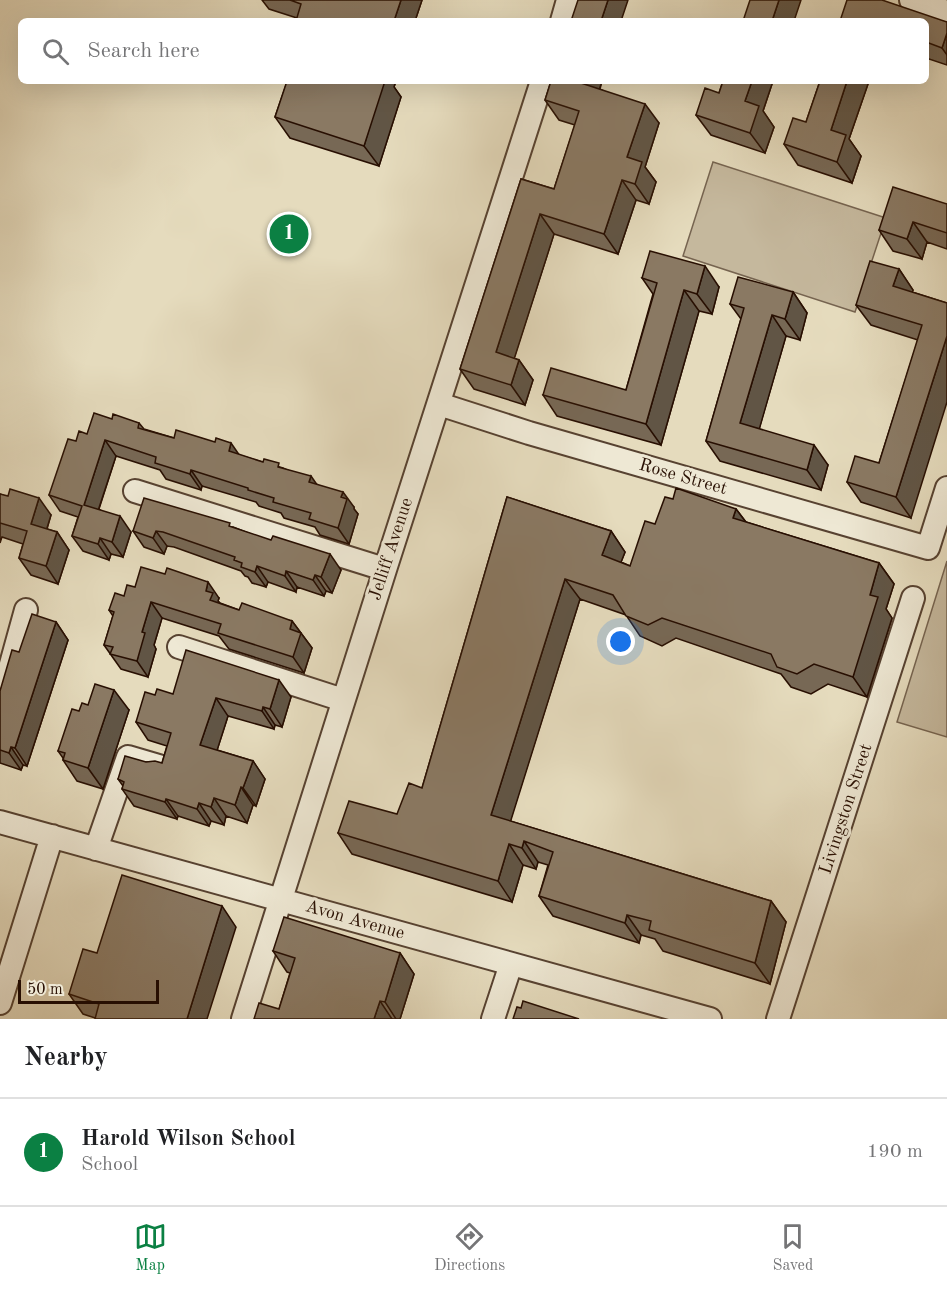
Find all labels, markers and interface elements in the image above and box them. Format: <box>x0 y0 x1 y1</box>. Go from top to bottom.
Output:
search box <box>18 18 929 84</box>
icon: search <box>39 35 72 68</box>
text: Search here <box>87 40 200 62</box>
pin: 1 <box>270 212 308 256</box>
street label: Rose Street <box>637 456 729 498</box>
street label: Jelliff Avenue <box>366 495 416 603</box>
your location <box>606 627 635 656</box>
street label: Livingston Street <box>816 741 876 877</box>
street label: Avon Avenue <box>303 897 407 943</box>
scale bar <box>18 977 159 1004</box>
text: 50 m <box>27 982 63 998</box>
text: Nearby <box>24 1045 108 1071</box>
text: Harold Wilson School <box>81 1128 295 1150</box>
text: 1 <box>38 1142 49 1162</box>
text: 190 m <box>867 1142 923 1162</box>
text: School <box>81 1155 138 1175</box>
tab: Map <box>134 1220 167 1276</box>
tab: Directions <box>434 1220 505 1276</box>
tab: Saved <box>773 1220 813 1276</box>

